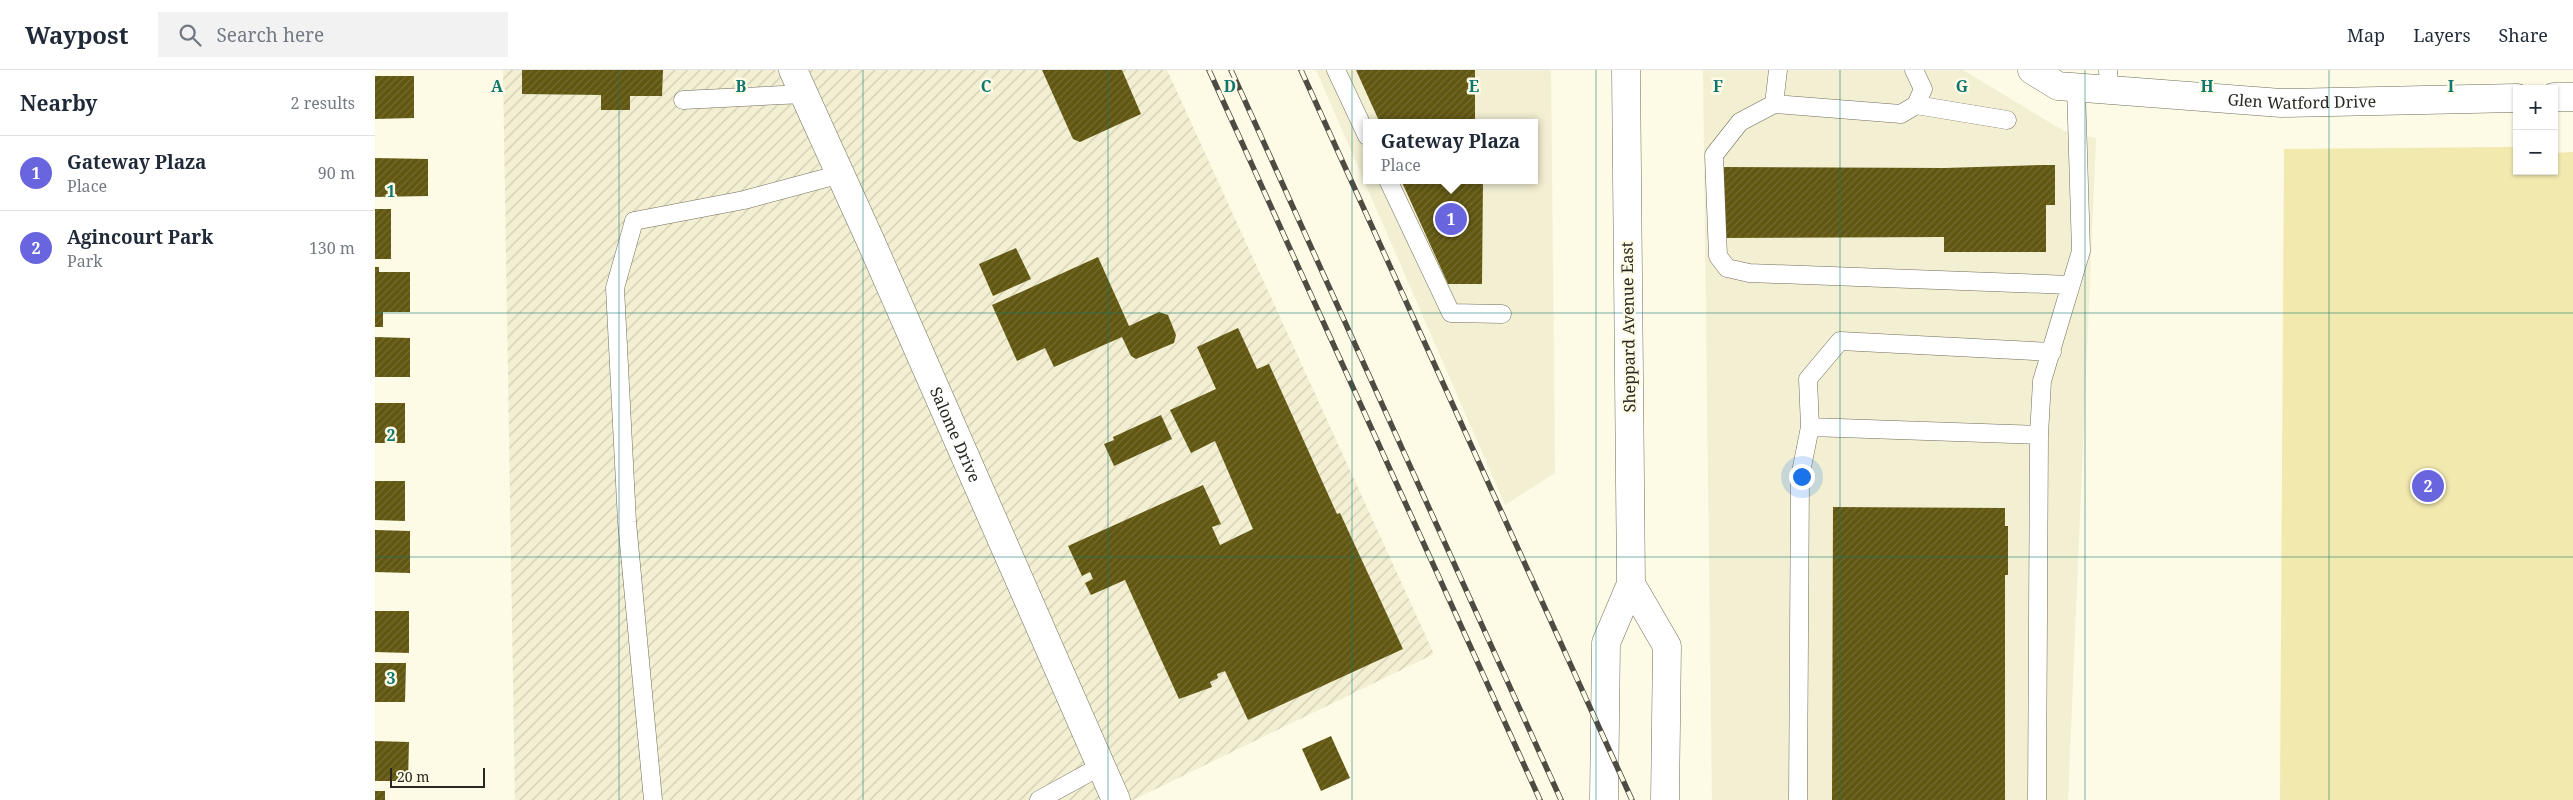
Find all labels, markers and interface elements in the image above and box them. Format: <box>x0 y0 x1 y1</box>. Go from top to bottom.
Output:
search box <box>158 12 508 57</box>
text: Waypost <box>25 18 128 51</box>
icon: search <box>176 21 204 49</box>
text: Search here <box>216 22 324 48</box>
text: Map <box>2347 23 2385 47</box>
text: Layers <box>2413 23 2471 47</box>
text: Share <box>2499 23 2548 47</box>
text: A <box>491 75 504 97</box>
text: B <box>736 75 747 97</box>
text: C <box>981 75 992 97</box>
text: D <box>1224 75 1236 97</box>
text: E <box>1469 75 1479 97</box>
text: F <box>1713 75 1723 97</box>
text: G <box>1956 75 1968 97</box>
text: H <box>2200 75 2214 97</box>
text: I <box>2448 75 2454 97</box>
map controls <box>2513 85 2558 175</box>
button: + <box>2513 85 2558 130</box>
street label: Glen Watford Drive <box>2227 88 2376 114</box>
text: Nearby <box>20 89 98 117</box>
text: 2 results <box>291 92 355 114</box>
popup <box>1363 119 1538 184</box>
text: Gateway Plaza <box>1381 128 1520 154</box>
button: − <box>2513 130 2558 175</box>
text: Gateway Plaza <box>67 149 206 175</box>
text: Place <box>1381 154 1421 176</box>
text: 1 <box>31 162 41 184</box>
text: 90 m <box>318 162 355 184</box>
text: Place <box>67 175 107 197</box>
text: 1 <box>386 180 396 202</box>
pin: 1 <box>1435 200 1467 238</box>
text: Agincourt Park <box>67 224 213 250</box>
text: 2 <box>31 237 41 259</box>
text: 130 m <box>309 237 355 259</box>
street label: Sheppard Avenue East <box>1616 241 1640 413</box>
text: Park <box>67 250 103 272</box>
street label: Salome Drive <box>925 383 986 486</box>
text: 2 <box>386 424 396 446</box>
your location <box>1789 464 1815 490</box>
pin: 2 <box>2412 467 2444 505</box>
text: 3 <box>386 667 396 689</box>
scale bar <box>390 765 485 788</box>
text: 20 m <box>397 767 430 786</box>

